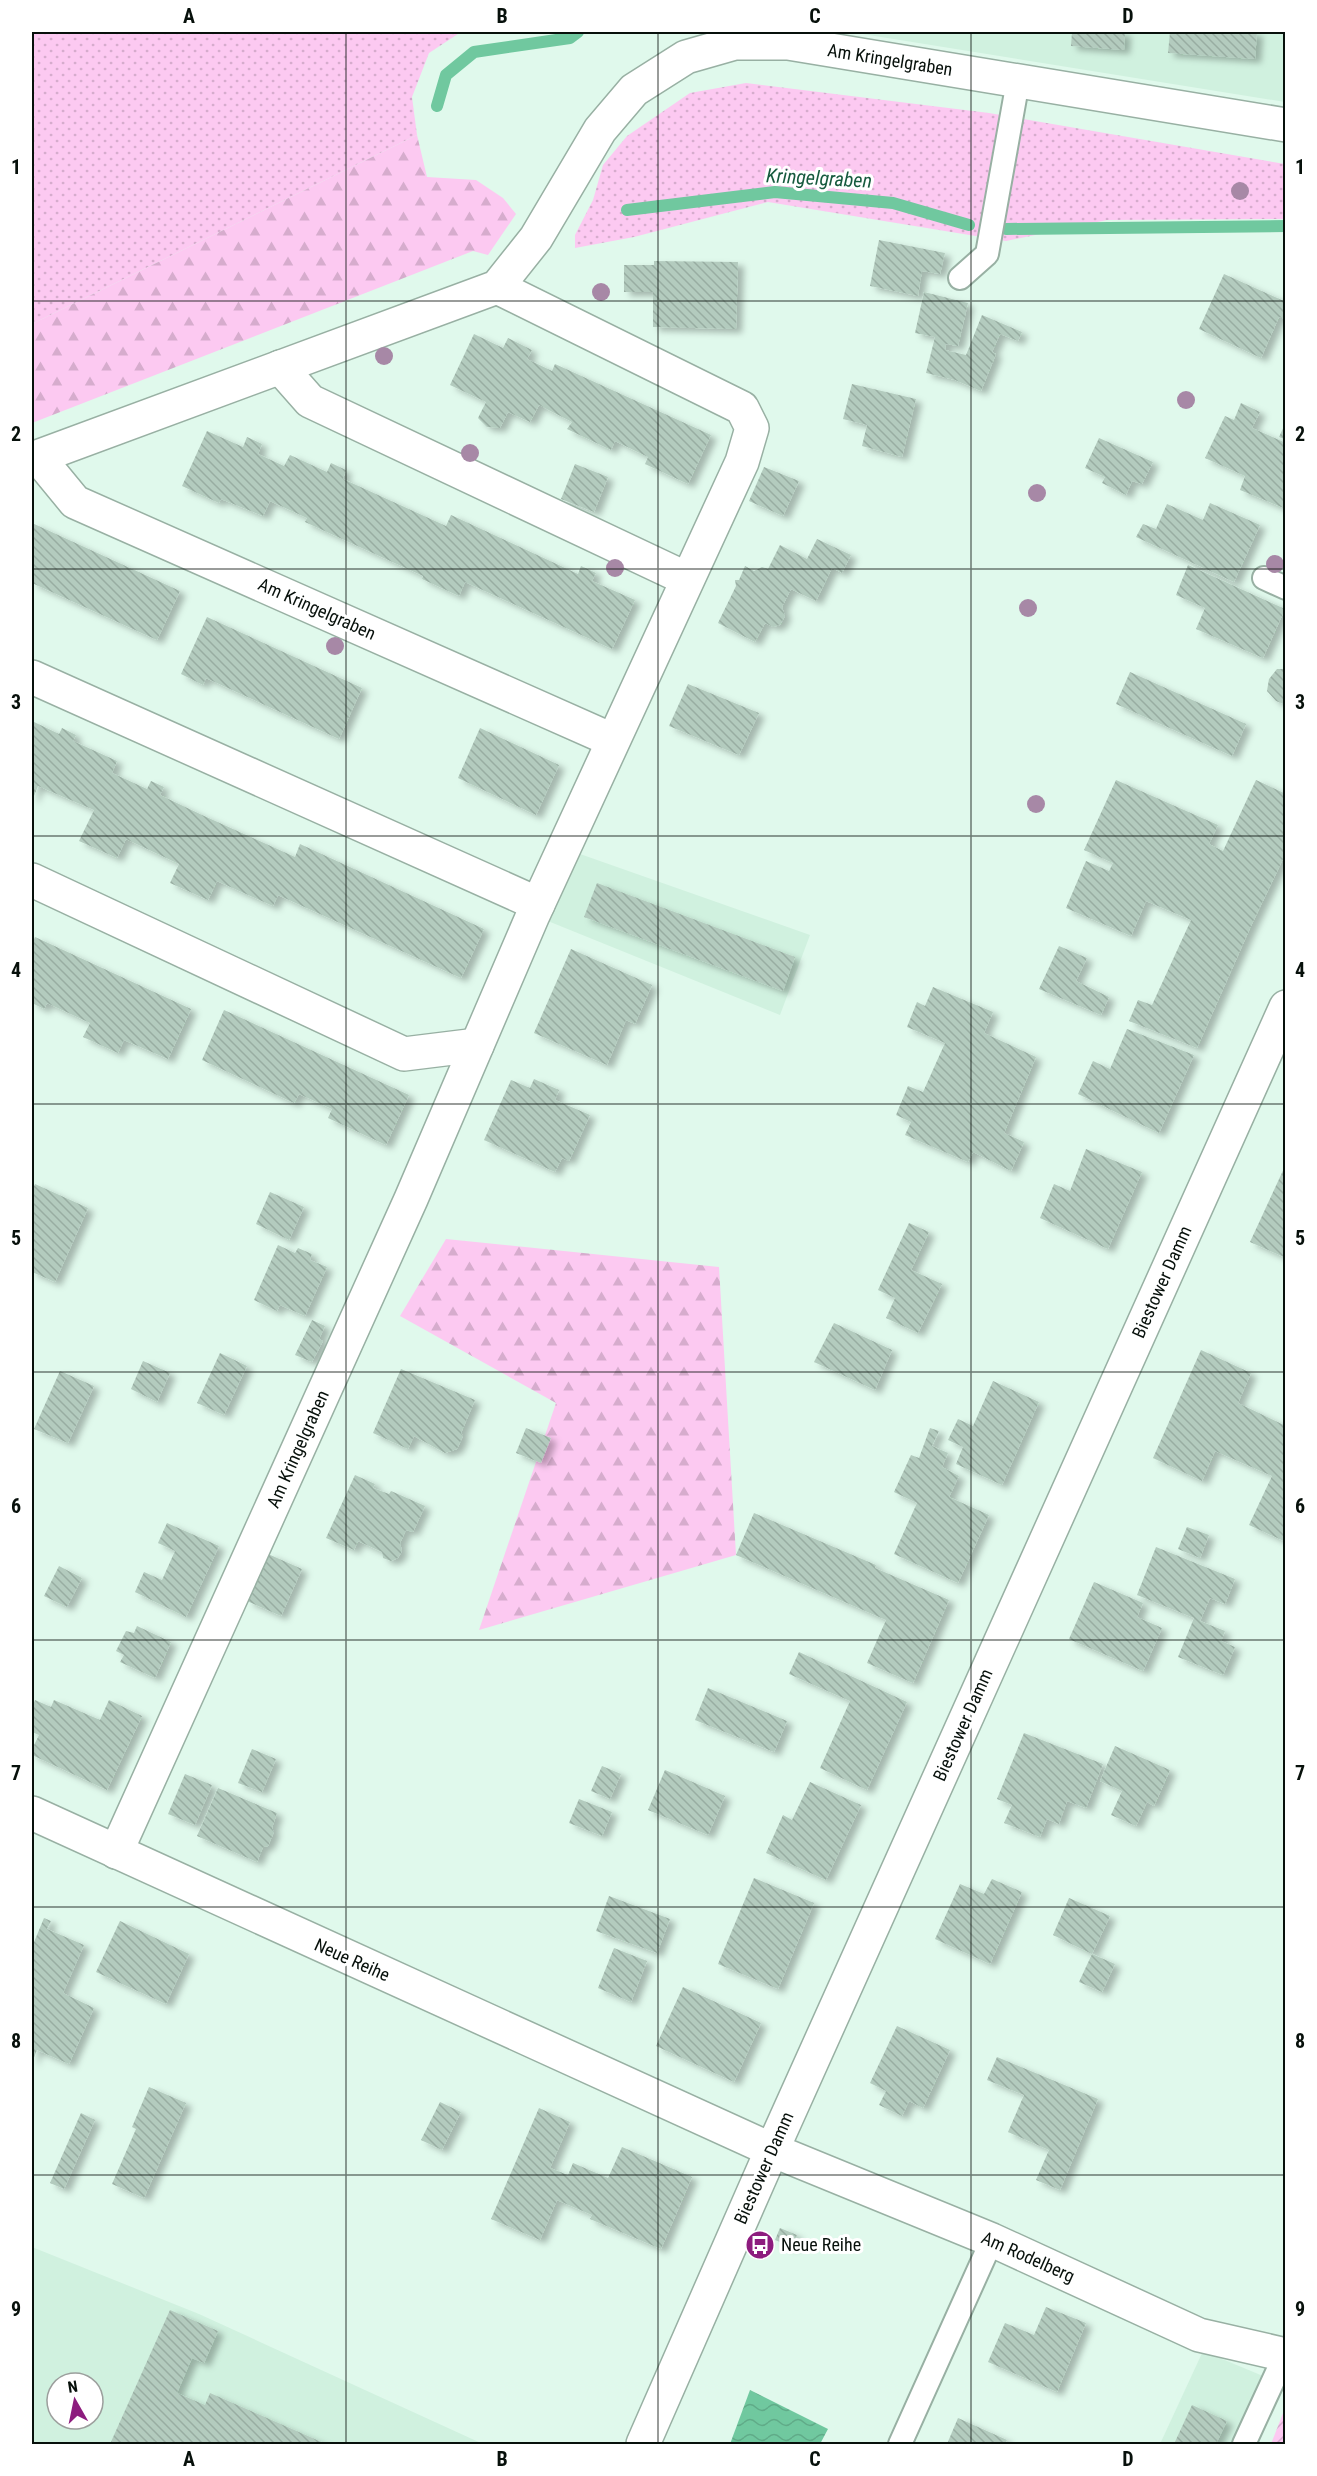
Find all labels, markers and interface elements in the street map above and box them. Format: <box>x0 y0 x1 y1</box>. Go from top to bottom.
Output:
text: A <box>183 4 195 28</box>
text: B <box>496 4 508 28</box>
text: C <box>809 4 821 28</box>
text: D <box>1122 4 1134 28</box>
street label: Am Kringelgraben <box>826 39 954 80</box>
text: 1 <box>11 155 21 179</box>
text: 1 <box>1295 155 1305 179</box>
water label: Kringelgraben <box>765 163 873 193</box>
text: 2 <box>11 422 21 446</box>
text: 2 <box>1295 422 1305 446</box>
street label: Am Kringelgraben <box>255 573 379 644</box>
text: 3 <box>11 690 21 714</box>
text: 3 <box>1295 690 1305 714</box>
text: 4 <box>11 958 21 982</box>
text: 4 <box>1295 958 1305 982</box>
street label: Biestower Damm <box>1127 1222 1196 1341</box>
text: 5 <box>11 1226 21 1250</box>
text: 5 <box>1295 1226 1305 1250</box>
street label: Am Kringelgraben <box>262 1387 333 1511</box>
text: 6 <box>11 1494 21 1518</box>
text: 6 <box>1295 1494 1305 1518</box>
street label: Biestower Damm <box>928 1665 997 1784</box>
text: 7 <box>11 1761 21 1785</box>
text: 7 <box>1295 1761 1305 1785</box>
street label: Neue Reihe <box>311 1934 393 1985</box>
text: 8 <box>11 2029 21 2053</box>
text: 8 <box>1295 2029 1305 2053</box>
street label: Biestower Damm <box>729 2108 798 2227</box>
street label: Am Rodelberg <box>978 2227 1078 2286</box>
bus stop icon: Neue Reihe <box>744 2229 776 2261</box>
place label: Neue Reihe <box>781 2234 861 2255</box>
text: 9 <box>11 2297 21 2321</box>
text: 9 <box>1295 2297 1305 2321</box>
north arrow <box>45 2371 105 2431</box>
text: N <box>66 2377 79 2397</box>
text: A <box>183 2447 195 2471</box>
text: B <box>496 2447 508 2471</box>
text: C <box>809 2447 821 2471</box>
text: D <box>1122 2447 1134 2471</box>

